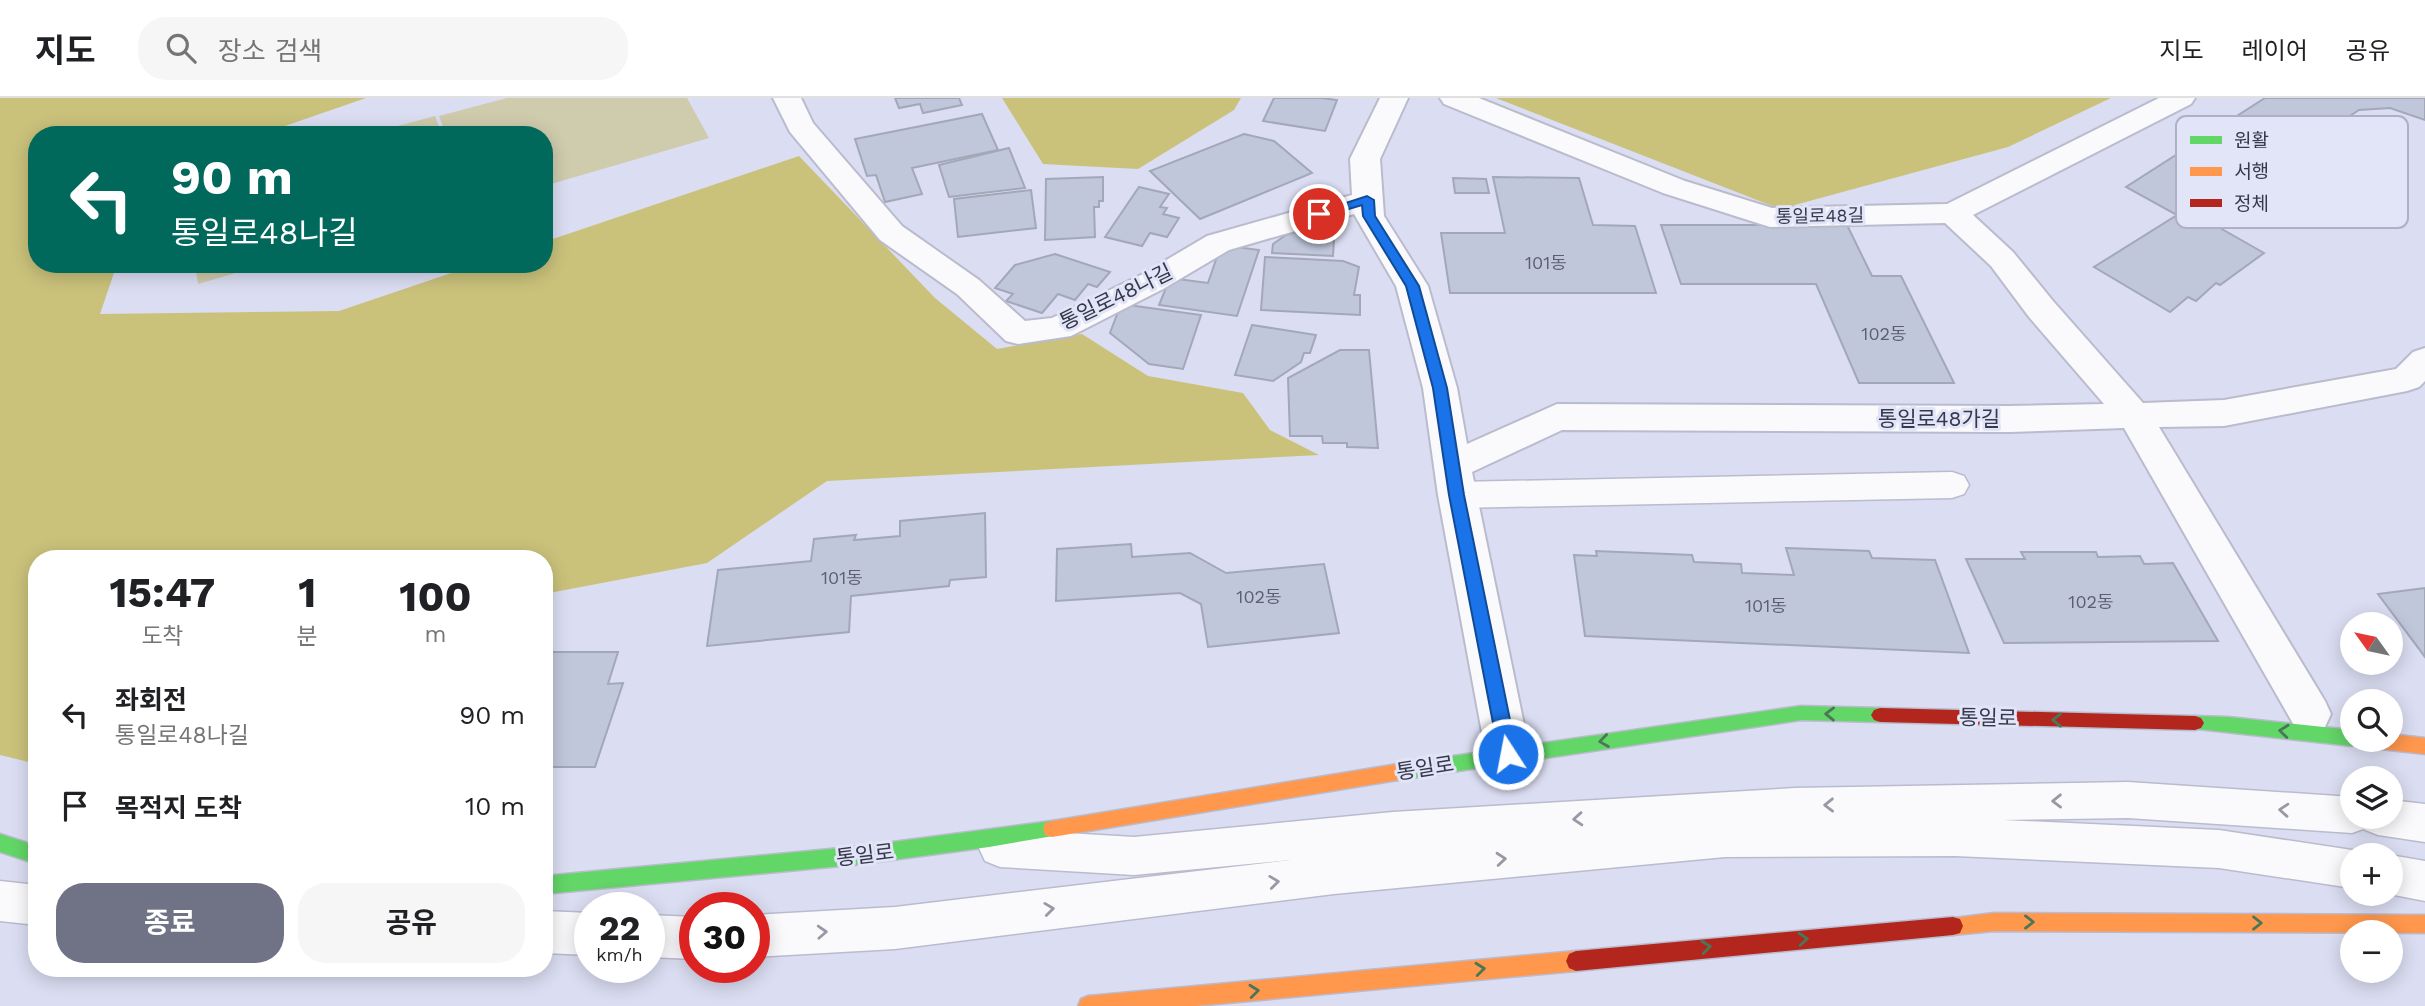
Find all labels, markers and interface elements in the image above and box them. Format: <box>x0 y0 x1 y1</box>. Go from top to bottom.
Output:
search box <box>138 17 628 80</box>
icon: search <box>162 29 200 67</box>
text: 지도 <box>35 31 96 70</box>
text: 장소 검색 <box>218 36 322 66</box>
text: 지도 <box>2159 37 2204 65</box>
text: 레이어 <box>2242 37 2308 65</box>
text: 공유 <box>2346 37 2390 65</box>
legend <box>2176 116 2408 228</box>
text: 원활 <box>2234 129 2269 152</box>
text: 90 m <box>171 148 293 206</box>
icon: left <box>56 154 147 245</box>
text: 서행 <box>2234 160 2269 183</box>
pin <box>1289 184 1349 244</box>
text: 정체 <box>2234 192 2269 215</box>
icon: arrive <box>1300 195 1338 233</box>
street label: 통일로48길 <box>1776 204 1864 227</box>
text: 통일로48나길 <box>171 214 357 252</box>
house number: 101동 <box>1525 252 1567 273</box>
street label: 통일로48나길 <box>1055 258 1176 335</box>
house number: 102동 <box>1861 323 1907 344</box>
street label: 통일로48가길 <box>1878 406 2000 431</box>
house number: 101동 <box>821 567 863 588</box>
text: 15:47 <box>109 568 215 617</box>
text: 1 <box>298 568 316 617</box>
text: 100 <box>399 572 472 621</box>
house number: 102동 <box>1236 586 1282 607</box>
house number: 102동 <box>2068 591 2114 612</box>
house number: 101동 <box>1745 595 1787 616</box>
north arrow <box>2340 612 2403 676</box>
map controls <box>2340 612 2403 983</box>
text: m <box>424 621 446 648</box>
text: 도착 <box>141 623 184 650</box>
text: 분 <box>297 623 318 650</box>
text: 좌회전 <box>115 685 187 715</box>
button: search <box>2340 689 2403 752</box>
icon: left <box>56 696 94 734</box>
text: 90 m <box>459 700 525 730</box>
street label: 통일로 <box>1959 704 2017 731</box>
one-way arrow <box>1824 706 1834 722</box>
one-way arrow <box>2051 712 2062 728</box>
position arrow <box>1471 717 1545 791</box>
text: 통일로48나길 <box>115 722 249 749</box>
one-way arrow <box>2278 723 2290 738</box>
one-way arrow <box>1598 733 1610 748</box>
street label: 통일로 <box>1394 751 1456 784</box>
button: layers <box>2340 766 2403 829</box>
icon: arrive <box>56 787 94 825</box>
text: 10 m <box>465 791 525 821</box>
text: 목적지 도착 <box>115 793 242 823</box>
one-way arrow <box>2051 794 2062 809</box>
one-way arrow <box>1824 797 1834 813</box>
one-way arrow <box>2278 803 2289 818</box>
one-way arrow <box>1572 812 1583 827</box>
street label: 통일로 <box>835 839 895 870</box>
button: + <box>2340 843 2403 906</box>
one-way arrow <box>1495 851 1507 866</box>
one-way arrow <box>1269 874 1280 889</box>
button: 종료 <box>56 883 284 963</box>
button: 공유 <box>298 883 525 963</box>
speed limit sign: 30 <box>679 892 770 983</box>
one-way arrow <box>1043 902 1054 917</box>
text: 22 <box>599 907 640 949</box>
one-way arrow <box>2025 914 2035 930</box>
one-way arrow <box>2252 915 2263 931</box>
button: − <box>2340 920 2403 983</box>
one-way arrow <box>817 925 828 940</box>
one-way arrow <box>1797 932 1808 947</box>
one-way arrow <box>1701 940 1712 955</box>
text: km/h <box>596 944 643 965</box>
one-way arrow <box>1475 962 1486 977</box>
one-way arrow <box>1248 984 1259 999</box>

